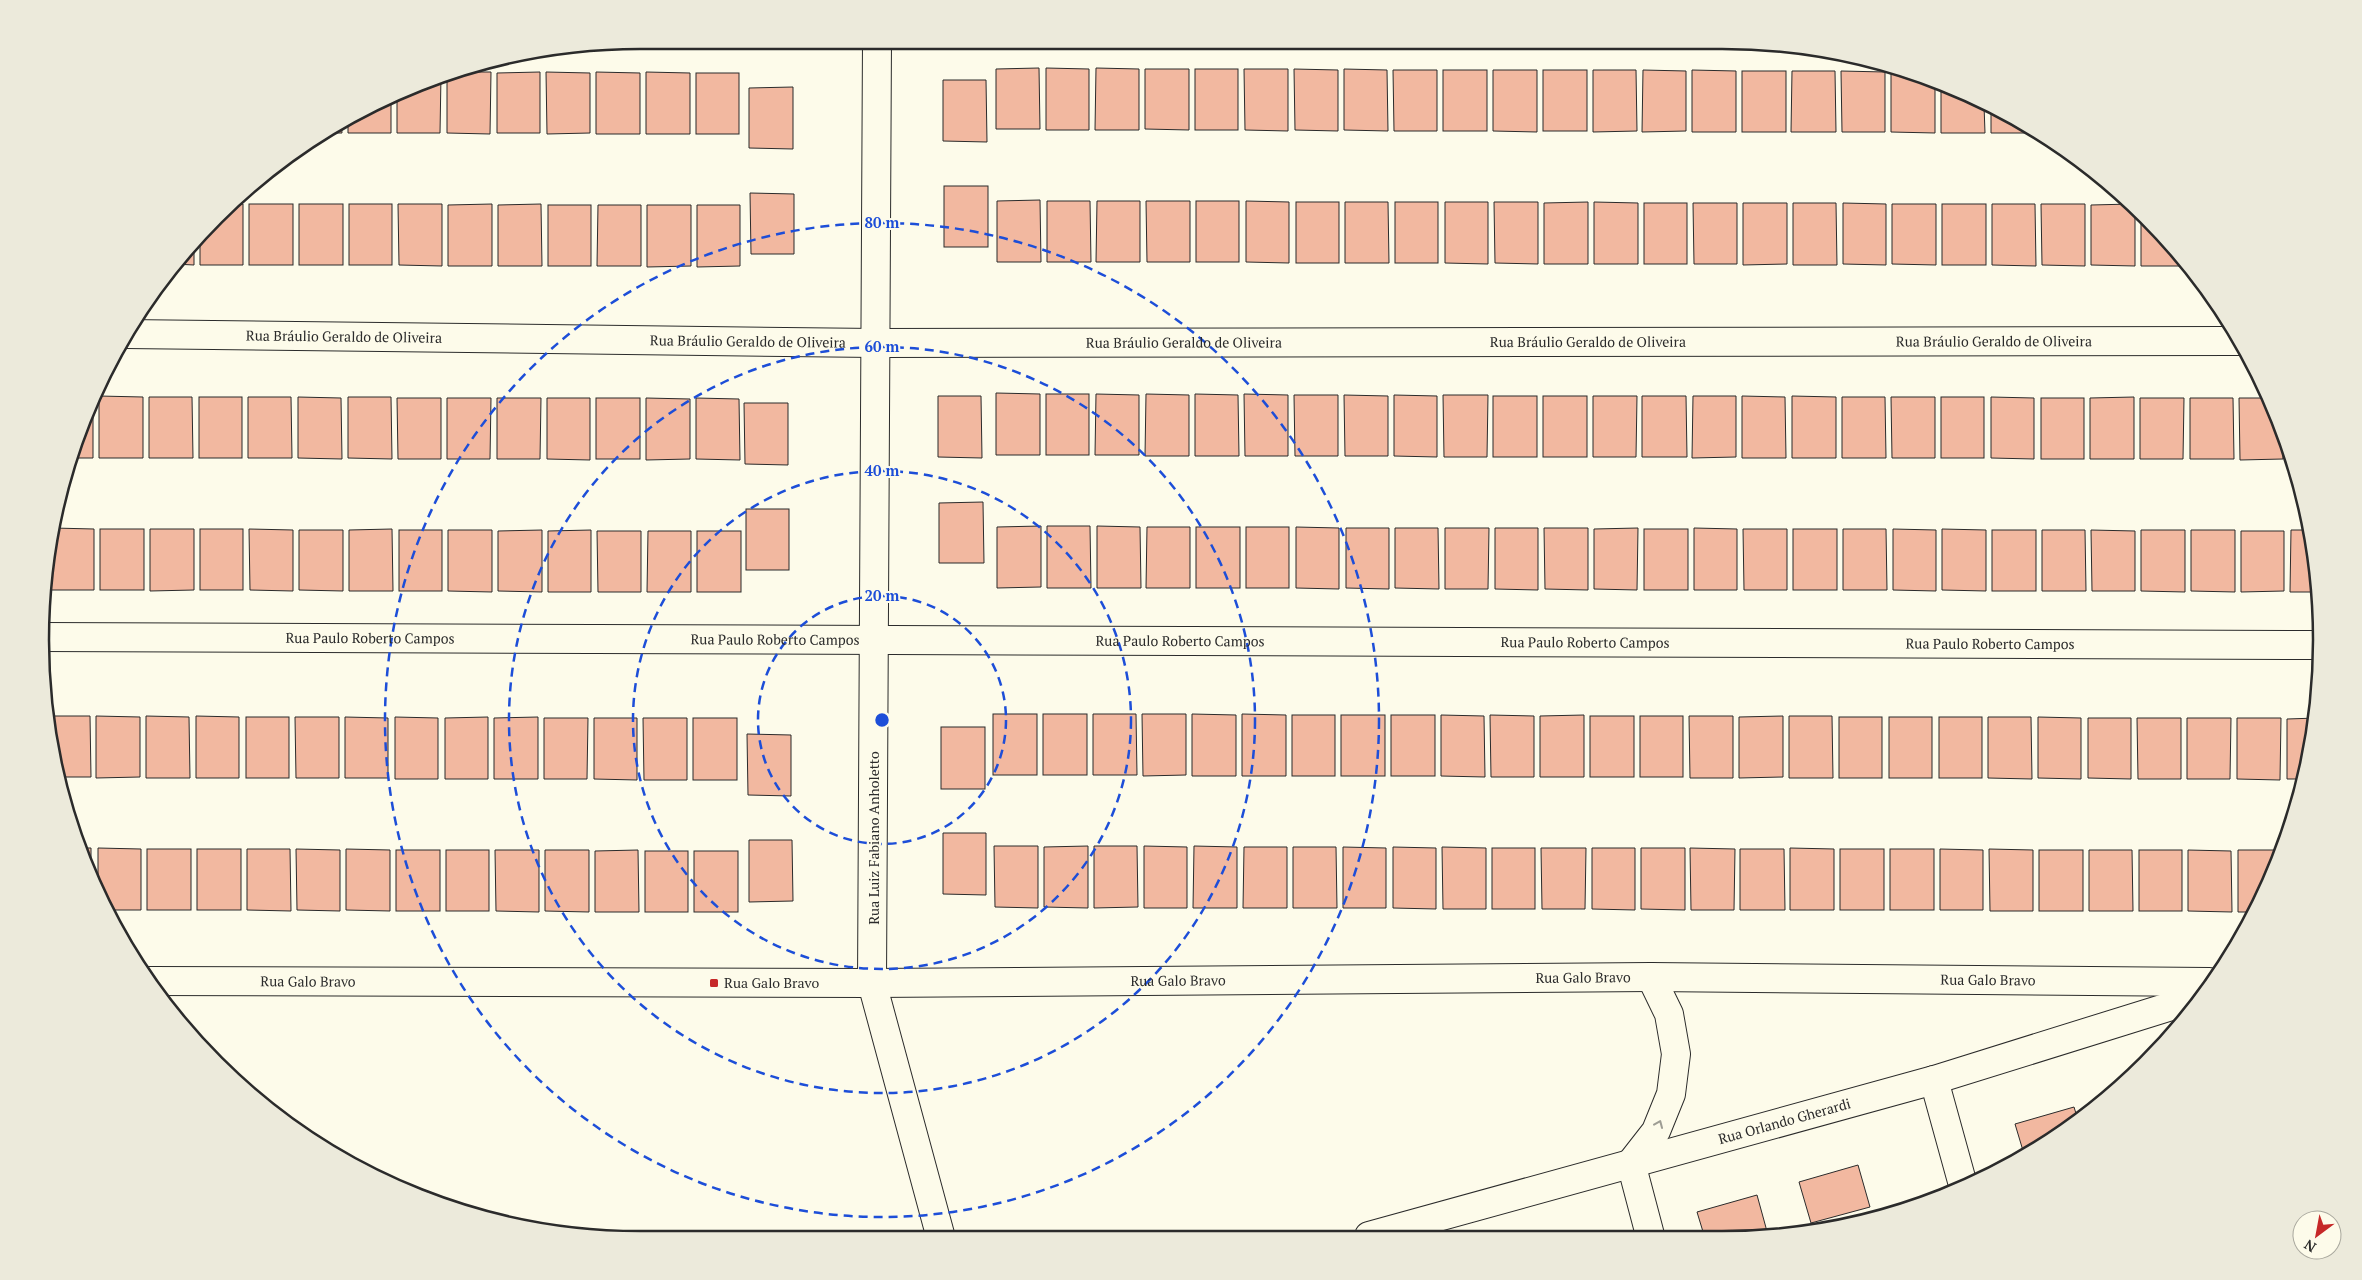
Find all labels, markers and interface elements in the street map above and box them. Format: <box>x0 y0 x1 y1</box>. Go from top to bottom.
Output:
text: 80 m <box>865 212 900 232</box>
street label: Rua Bráulio Geraldo de Oliveira <box>246 325 442 347</box>
street label: Rua Bráulio Geraldo de Oliveira <box>650 330 846 352</box>
street label: Rua Bráulio Geraldo de Oliveira <box>1896 331 2092 351</box>
street label: Rua Bráulio Geraldo de Oliveira <box>1086 332 1282 352</box>
street label: Rua Bráulio Geraldo de Oliveira <box>1490 332 1686 351</box>
text: 60 m <box>865 336 900 356</box>
text: 40 m <box>865 460 900 480</box>
text: 20 m <box>865 585 900 605</box>
street label: Rua Paulo Roberto Campos <box>285 628 455 647</box>
street label: Rua Paulo Roberto Campos <box>690 629 860 649</box>
street label: Rua Paulo Roberto Campos <box>1095 631 1265 650</box>
street label: Rua Paulo Roberto Campos <box>1500 632 1670 652</box>
street label: Rua Paulo Roberto Campos <box>1905 634 2075 653</box>
centre of rings <box>873 711 891 729</box>
street label: Rua Luiz Fabiano Anholetto <box>864 751 883 925</box>
street label: Rua Galo Bravo <box>1535 967 1631 987</box>
street label: Rua Galo Bravo <box>1130 970 1226 990</box>
street label: Rua Galo Bravo <box>1940 970 2036 989</box>
street label: Rua Galo Bravo <box>260 971 356 991</box>
place label: Rua Galo Bravo <box>724 973 819 992</box>
marker: Rua Galo Bravo <box>708 977 720 989</box>
street label: Rua Orlando Gherardi <box>1716 1093 1853 1148</box>
one-way arrow <box>1653 1120 1663 1129</box>
north arrow <box>2292 1210 2342 1260</box>
text: N <box>2300 1235 2319 1257</box>

